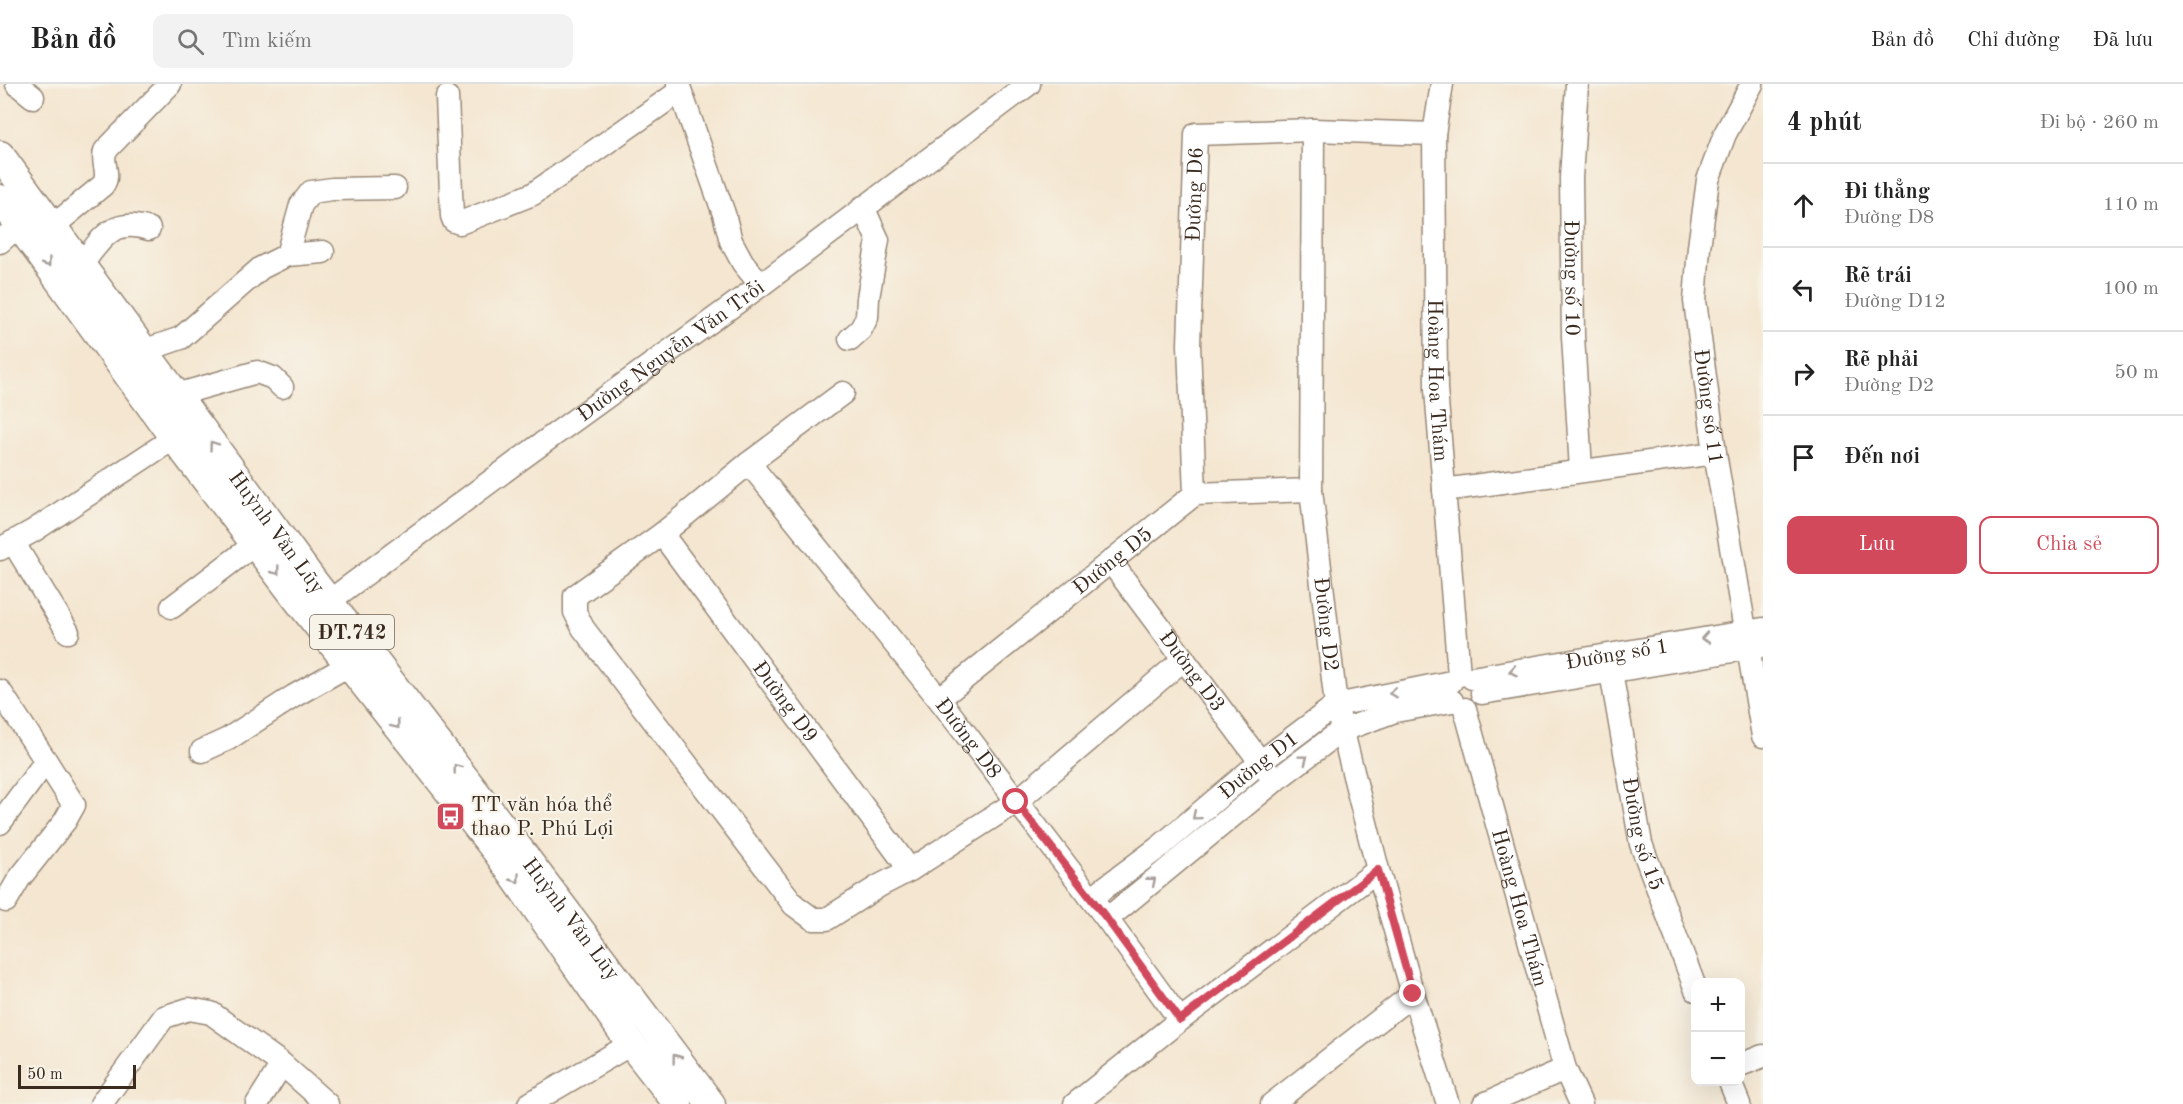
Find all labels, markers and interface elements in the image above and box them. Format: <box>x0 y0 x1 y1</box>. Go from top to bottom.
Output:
search box <box>153 14 573 68</box>
icon: search <box>174 25 207 58</box>
text: Bản đồ <box>30 27 117 55</box>
text: Tìm kiếm <box>222 30 312 52</box>
text: Bản đồ <box>1871 30 1934 51</box>
text: Chỉ đường <box>1967 30 2060 51</box>
text: Đã lưu <box>2093 30 2153 51</box>
text: 4 phút <box>1787 110 1862 136</box>
text: Đi bộ · 260 m <box>2039 113 2159 133</box>
street label: Đường D6 <box>1183 146 1208 242</box>
text: Đi thẳng <box>1844 181 1930 203</box>
icon: ahead <box>1787 189 1820 222</box>
text: 110 m <box>2103 195 2159 215</box>
text: Đường D8 <box>1844 208 1934 228</box>
street label: Đường số 10 <box>1560 220 1583 336</box>
one-way arrow <box>40 257 51 268</box>
text: Rẽ trái <box>1844 265 1912 287</box>
icon: left <box>1787 273 1820 306</box>
street label: Đường Nguyễn Văn Trỗi <box>574 277 769 426</box>
text: 100 m <box>2103 279 2159 299</box>
text: Đường D12 <box>1844 292 1946 312</box>
street label: Hoàng Hoa Thám <box>1423 299 1451 462</box>
street label: Đường số 11 <box>1689 348 1726 466</box>
text: Rẽ phải <box>1844 349 1919 371</box>
icon: right <box>1787 357 1820 390</box>
text: 50 m <box>2114 363 2159 383</box>
text: Đường D2 <box>1844 376 1934 396</box>
one-way arrow <box>209 441 220 452</box>
icon: arrive <box>1787 441 1820 474</box>
text: Đến nơi <box>1844 446 1920 468</box>
street label: Huỳnh Văn Lũy <box>224 468 328 598</box>
button: Lưu <box>1787 516 1967 574</box>
button: Chia sẻ <box>1979 516 2159 574</box>
street label: Đường D5 <box>1070 524 1157 599</box>
one-way arrow <box>269 565 280 576</box>
street label: Đường D2 <box>1309 576 1341 673</box>
road number: ĐT.742 <box>310 615 394 649</box>
street label: Đường D3 <box>1154 628 1228 716</box>
one-way arrow <box>1701 632 1710 644</box>
street label: Đường số 1 <box>1564 636 1670 674</box>
street label: Đường D9 <box>748 658 821 747</box>
one-way arrow <box>1508 664 1518 677</box>
one-way arrow <box>1389 686 1399 699</box>
street label: Đường D8 <box>930 695 1005 783</box>
one-way arrow <box>389 718 400 729</box>
street label: Đường D1 <box>1216 728 1303 804</box>
one-way arrow <box>1297 756 1308 767</box>
one-way arrow <box>453 764 464 775</box>
street label: Đường số 15 <box>1618 776 1667 894</box>
route start <box>1002 788 1028 814</box>
place label: TT văn hóa thể thao P. Phú Lợi <box>471 793 613 840</box>
bus stop icon: TT văn hóa thể thao P. Phú Lợi <box>434 800 466 832</box>
one-way arrow <box>1192 809 1203 820</box>
street label: Hoàng Hoa Thám <box>1487 827 1551 989</box>
street label: Huỳnh Văn Lũy <box>518 855 623 985</box>
one-way arrow <box>509 873 520 884</box>
one-way arrow <box>1145 878 1156 889</box>
map controls <box>1691 978 1745 1086</box>
button: + <box>1691 978 1745 1032</box>
route end <box>1399 980 1425 1006</box>
button: − <box>1691 1032 1745 1086</box>
one-way arrow <box>672 1053 683 1064</box>
scale bar <box>18 1062 136 1090</box>
text: 50 m <box>27 1067 63 1083</box>

